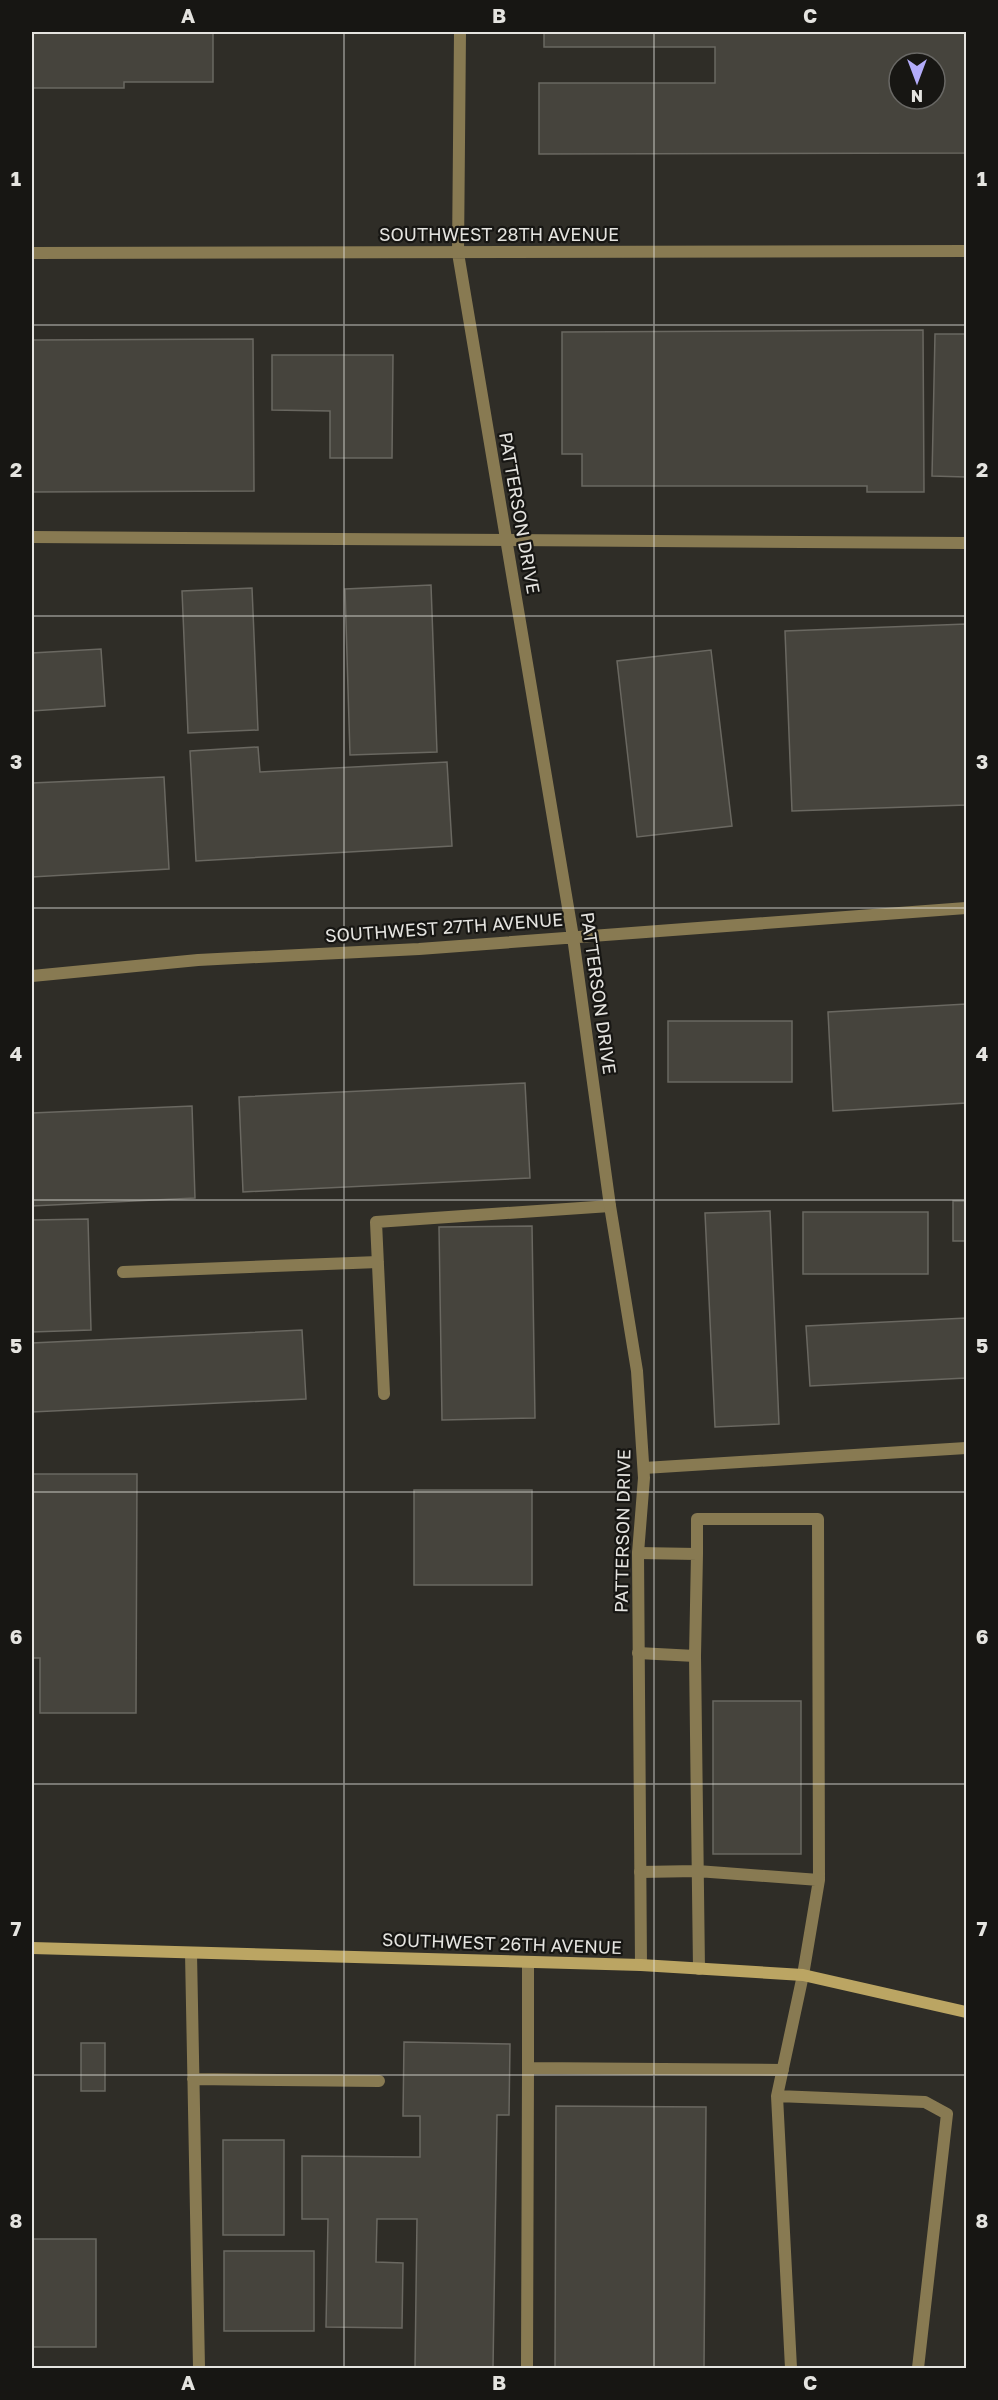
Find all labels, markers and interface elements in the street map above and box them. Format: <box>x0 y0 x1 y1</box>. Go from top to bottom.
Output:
text: A <box>181 3 195 27</box>
text: B <box>492 3 506 27</box>
text: C <box>803 3 817 27</box>
north arrow <box>887 51 947 111</box>
text: N <box>911 86 923 106</box>
text: 1 <box>11 166 21 190</box>
text: 1 <box>977 166 987 190</box>
street label: SOUTHWEST 28TH AVENUE <box>379 223 619 245</box>
street label: PATTERSON DRIVE <box>495 430 545 596</box>
text: 2 <box>10 457 22 481</box>
text: 2 <box>976 457 988 481</box>
text: 3 <box>10 749 22 773</box>
text: 3 <box>976 749 988 773</box>
street label: SOUTHWEST 27TH AVENUE <box>324 908 564 946</box>
street label: PATTERSON DRIVE <box>577 910 621 1076</box>
text: 4 <box>10 1041 22 1065</box>
text: 4 <box>976 1041 988 1065</box>
text: 5 <box>10 1333 22 1357</box>
text: 5 <box>976 1333 988 1357</box>
street label: PATTERSON DRIVE <box>610 1449 634 1613</box>
text: 6 <box>10 1624 22 1648</box>
text: 6 <box>976 1624 988 1648</box>
text: 7 <box>11 1916 22 1940</box>
text: 7 <box>977 1916 988 1940</box>
street label: SOUTHWEST 26TH AVENUE <box>382 1928 622 1958</box>
text: 8 <box>10 2208 22 2232</box>
text: 8 <box>976 2208 988 2232</box>
text: A <box>181 2370 195 2394</box>
text: B <box>492 2370 506 2394</box>
text: C <box>803 2370 817 2394</box>

